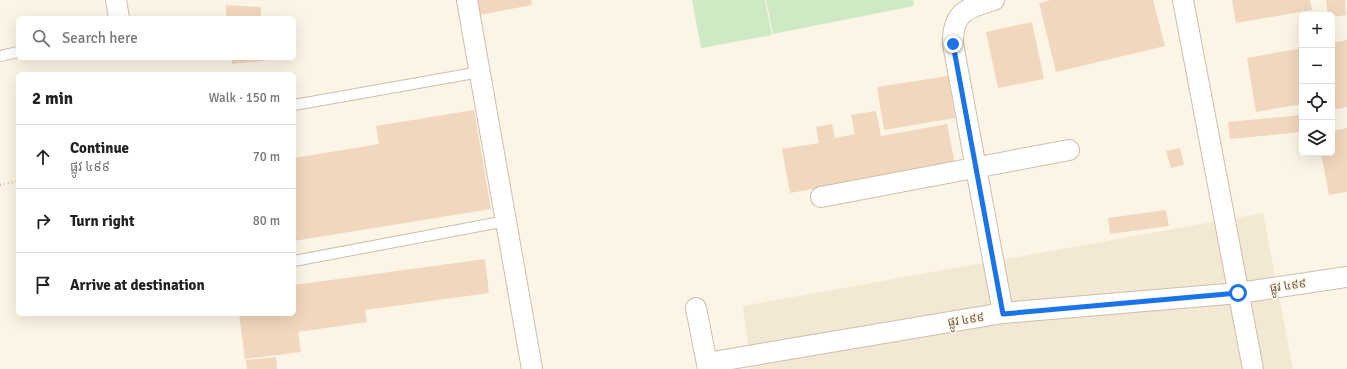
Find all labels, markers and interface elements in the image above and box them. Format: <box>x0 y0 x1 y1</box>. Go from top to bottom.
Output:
map controls <box>1299 12 1335 156</box>
button: + <box>1299 12 1335 48</box>
search box <box>16 16 296 60</box>
icon: search <box>30 27 52 49</box>
text: Search here <box>62 29 138 47</box>
route end <box>944 35 962 53</box>
button: − <box>1299 48 1335 84</box>
button: locate <box>1299 84 1335 120</box>
text: 2 min <box>32 88 73 109</box>
text: Walk · 150 m <box>209 90 280 106</box>
button: layers <box>1299 120 1335 156</box>
text: Continue <box>70 139 129 157</box>
icon: ahead <box>32 146 54 168</box>
text: 70 m <box>253 149 280 165</box>
text: ផ្លូវ ៤៩៩ <box>70 159 110 175</box>
icon: right <box>32 210 54 232</box>
text: Turn right <box>70 212 135 230</box>
text: 80 m <box>253 213 280 229</box>
icon: arrive <box>32 274 54 296</box>
text: Arrive at destination <box>70 276 205 294</box>
street label: ផ្លូវ ៤៩៩ <box>1269 276 1308 299</box>
route start <box>1229 284 1247 302</box>
street label: ផ្លូវ ៤៩៩ <box>947 310 986 333</box>

